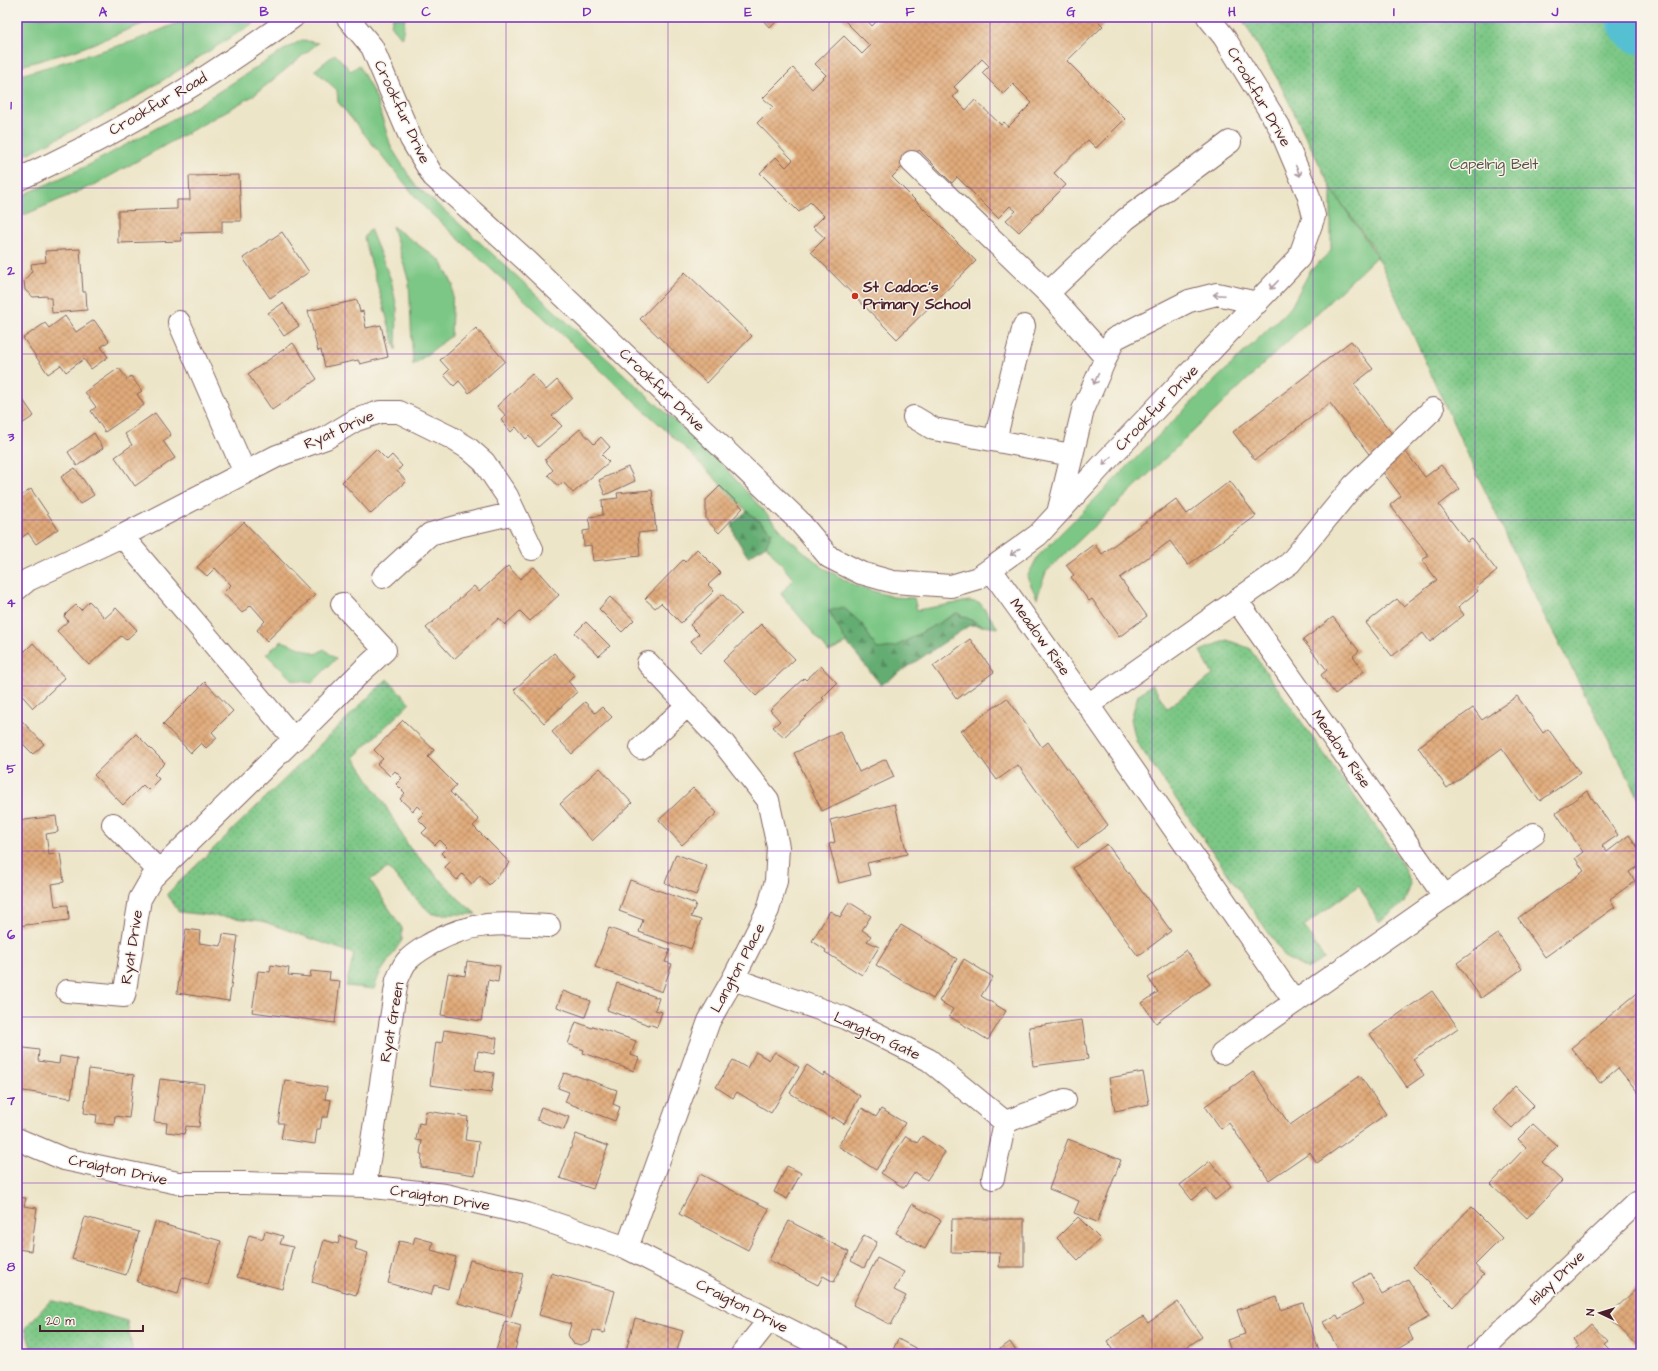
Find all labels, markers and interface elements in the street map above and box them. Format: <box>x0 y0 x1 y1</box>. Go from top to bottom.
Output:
text: A <box>99 3 108 21</box>
text: B <box>259 3 269 21</box>
text: C <box>421 3 431 21</box>
text: D <box>583 3 592 21</box>
text: E <box>744 3 752 21</box>
text: F <box>905 3 915 21</box>
text: G <box>1066 3 1076 21</box>
text: H <box>1228 3 1236 21</box>
text: I <box>1393 3 1395 21</box>
text: J <box>1551 3 1559 21</box>
street label: Crookfur Drive <box>1222 43 1296 151</box>
street label: Crookfur Drive <box>369 57 435 167</box>
street label: Crookfur Road <box>105 67 211 141</box>
text: 1 <box>10 96 12 114</box>
park label: Capelrig Belt <box>1450 154 1538 176</box>
one-way arrow <box>1295 164 1303 176</box>
text: 2 <box>6 262 15 280</box>
place label: St Cadoc's Primary School <box>862 277 971 316</box>
one-way arrow <box>1269 280 1278 291</box>
marker: St Cadoc's Primary School <box>850 291 860 301</box>
one-way arrow <box>1213 292 1226 299</box>
street label: Crookfur Drive <box>614 344 710 436</box>
street label: Crookfur Drive <box>1111 360 1203 456</box>
one-way arrow <box>1092 372 1099 384</box>
street label: Ryat Drive <box>301 405 378 456</box>
text: 3 <box>7 428 15 446</box>
one-way arrow <box>1102 456 1111 466</box>
one-way arrow <box>1009 548 1020 556</box>
text: 4 <box>7 594 16 612</box>
street label: Meadow Rise <box>1005 594 1075 680</box>
street label: Meadow Rise <box>1306 706 1376 792</box>
text: 5 <box>6 760 16 778</box>
street label: Ryat Drive <box>116 908 149 986</box>
street label: Langton Place <box>706 920 771 1017</box>
text: 6 <box>7 926 16 944</box>
street label: Ryat Green <box>375 980 410 1064</box>
street label: Langton Gate <box>830 1007 924 1066</box>
text: 7 <box>6 1092 16 1110</box>
street label: Craigton Drive <box>66 1149 169 1192</box>
street label: Craigton Drive <box>388 1180 491 1217</box>
street label: Islay Drive <box>1524 1246 1590 1311</box>
text: 8 <box>7 1258 16 1276</box>
street label: Craigton Drive <box>692 1274 792 1339</box>
north arrow <box>1580 1293 1620 1333</box>
scale bar <box>40 1307 143 1333</box>
text: N <box>1583 1308 1598 1316</box>
text: 20 m <box>46 1313 75 1330</box>

